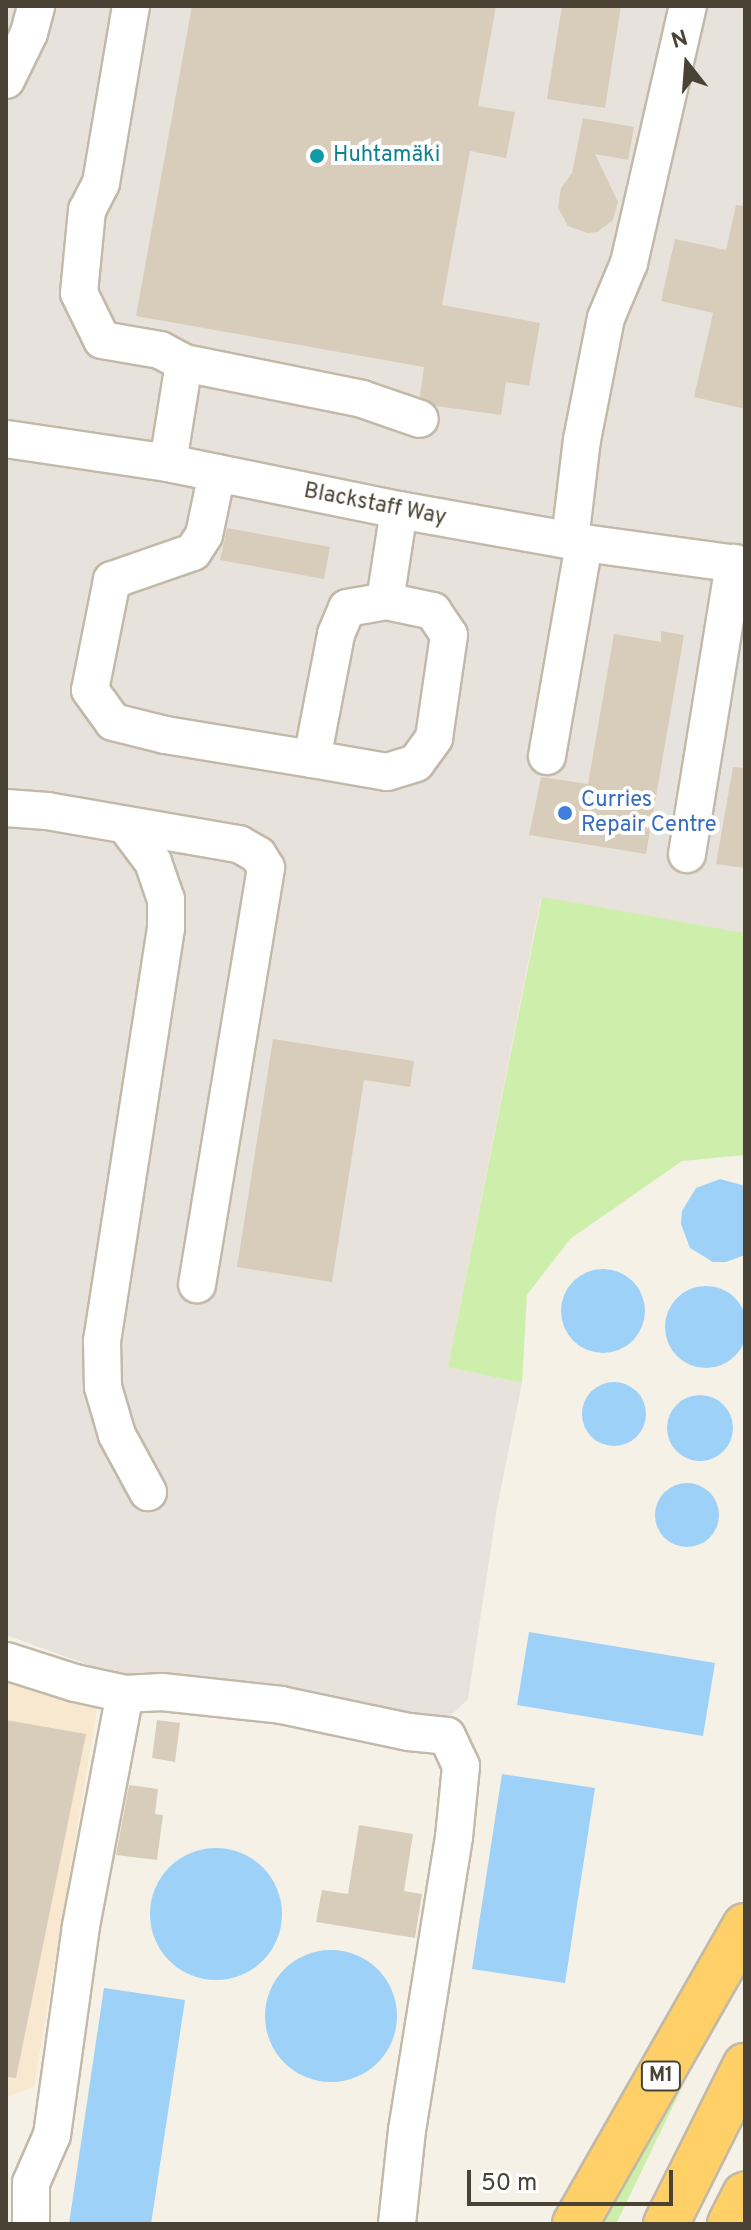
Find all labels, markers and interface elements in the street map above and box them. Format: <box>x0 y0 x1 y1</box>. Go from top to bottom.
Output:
north arrow <box>647 24 727 104</box>
text: N <box>668 25 691 56</box>
place label: Huhtamäki <box>333 143 440 169</box>
marker: Huhtamäki <box>308 147 326 165</box>
street label: Blackstaff Way <box>301 478 449 532</box>
place label: Curries Repair Centre <box>581 787 716 838</box>
marker: Curries Repair Centre <box>556 804 574 822</box>
road number: M1 <box>639 2060 683 2092</box>
scale bar <box>471 2154 677 2204</box>
text: 50 m <box>481 2169 537 2199</box>

